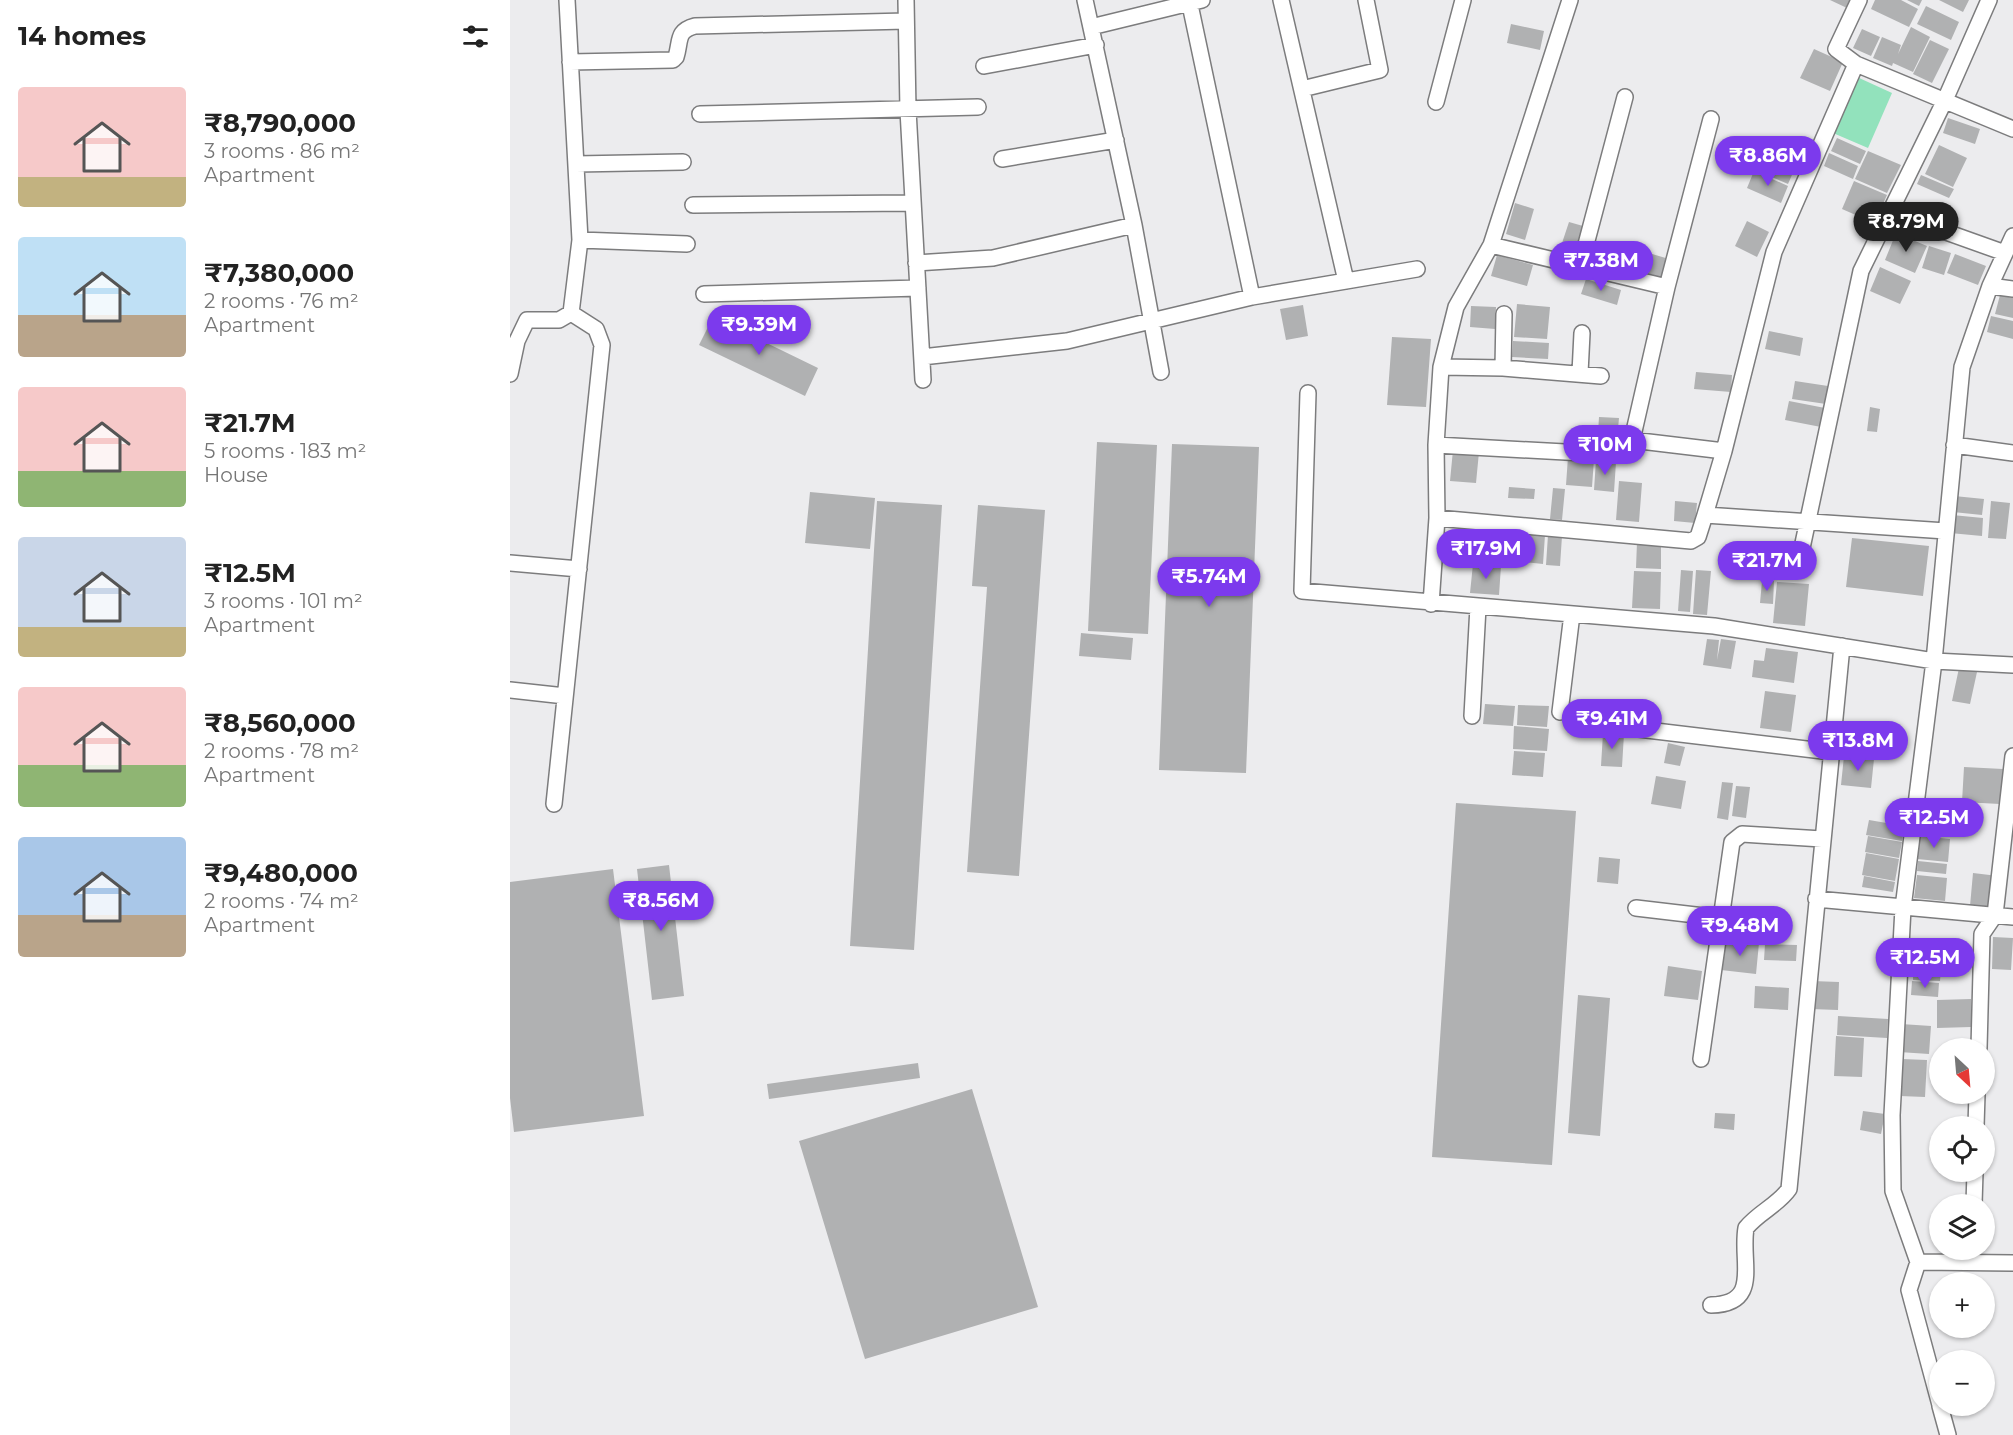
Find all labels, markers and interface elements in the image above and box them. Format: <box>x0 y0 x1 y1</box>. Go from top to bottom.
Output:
text: 14 homes <box>18 20 146 52</box>
icon: filters <box>459 20 492 53</box>
text: ₹8,790,000 <box>204 107 356 139</box>
icon: home <box>66 111 138 183</box>
pin: ₹8.86M <box>1719 136 1817 187</box>
text: 3 rooms · 86 m² <box>204 139 360 163</box>
text: ₹8.86M <box>1729 143 1807 167</box>
text: Apartment <box>204 163 315 187</box>
pin: ₹8.79M <box>1857 202 1955 253</box>
text: ₹8.79M <box>1868 209 1944 233</box>
pin: ₹7.38M <box>1552 241 1650 292</box>
text: ₹7.38M <box>1563 248 1639 272</box>
text: ₹7,380,000 <box>204 257 354 289</box>
icon: home <box>66 261 138 333</box>
text: 2 rooms · 76 m² <box>204 289 359 313</box>
pin: ₹9.39M <box>710 305 808 356</box>
text: ₹9.39M <box>721 312 797 336</box>
text: Apartment <box>204 313 315 337</box>
text: ₹21.7M <box>204 407 296 439</box>
icon: home <box>66 411 138 483</box>
pin: ₹10M <box>1569 425 1641 476</box>
text: ₹10M <box>1577 432 1633 456</box>
text: 5 rooms · 183 m² <box>204 439 366 463</box>
text: House <box>204 463 268 487</box>
pin: ₹17.9M <box>1437 529 1535 580</box>
text: ₹17.9M <box>1451 536 1521 560</box>
pin: ₹21.7M <box>1718 541 1816 592</box>
text: ₹21.7M <box>1732 548 1802 572</box>
text: ₹12.5M <box>204 557 296 589</box>
pin: ₹5.74M <box>1160 557 1258 608</box>
icon: home <box>66 561 138 633</box>
text: ₹5.74M <box>1171 564 1247 588</box>
text: 3 rooms · 101 m² <box>204 589 363 613</box>
text: Apartment <box>204 613 315 637</box>
pin: ₹9.41M <box>1563 699 1661 750</box>
text: ₹9.41M <box>1576 706 1648 730</box>
text: ₹8,560,000 <box>204 707 356 739</box>
icon: home <box>66 711 138 783</box>
pin: ₹13.8M <box>1809 721 1907 772</box>
text: ₹13.8M <box>1822 728 1894 752</box>
text: 2 rooms · 78 m² <box>204 739 359 763</box>
text: Apartment <box>204 763 315 787</box>
pin: ₹12.5M <box>1885 798 1983 849</box>
text: ₹12.5M <box>1899 805 1969 829</box>
text: ₹9,480,000 <box>204 857 358 889</box>
icon: home <box>66 861 138 933</box>
pin: ₹8.56M <box>612 881 710 932</box>
text: ₹8.56M <box>623 888 699 912</box>
text: 2 rooms · 74 m² <box>204 889 359 913</box>
pin: ₹9.48M <box>1691 906 1789 957</box>
text: Apartment <box>204 913 315 937</box>
text: ₹9.48M <box>1701 913 1779 937</box>
pin: ₹12.5M <box>1876 938 1974 989</box>
text: ₹12.5M <box>1890 945 1960 969</box>
north arrow <box>1929 1038 1995 1104</box>
map controls <box>1929 1038 1995 1416</box>
button: locate <box>1929 1116 1995 1182</box>
button: layers <box>1929 1194 1995 1260</box>
button: + <box>1929 1272 1995 1338</box>
button: − <box>1929 1350 1995 1416</box>

